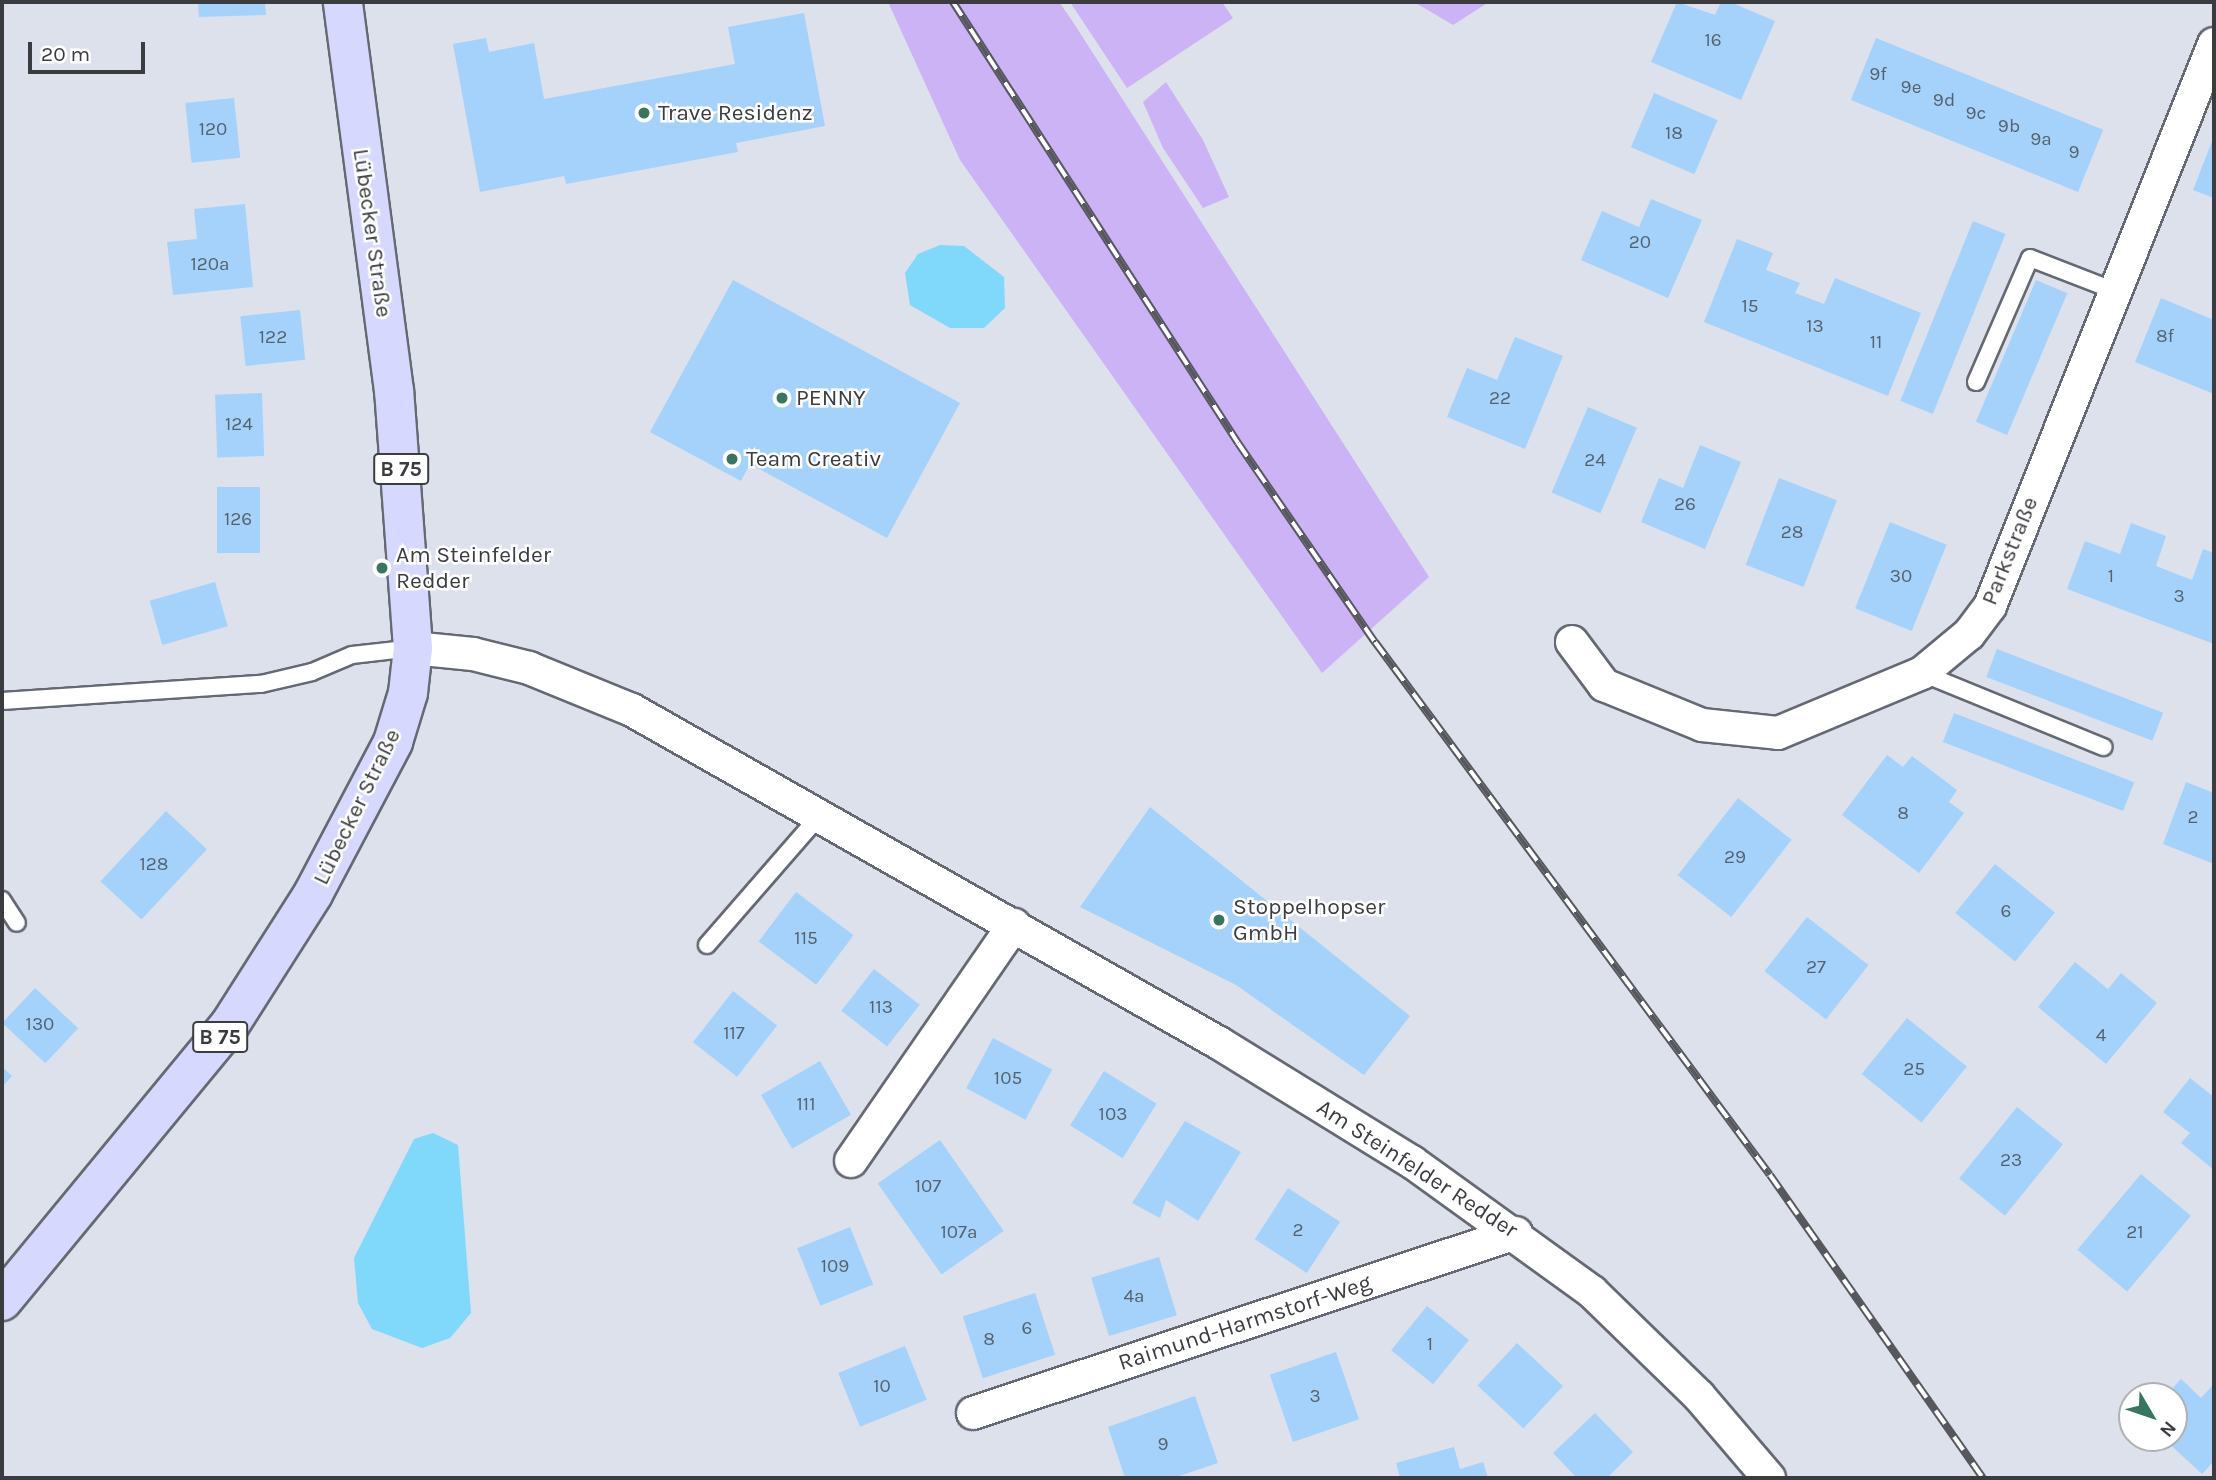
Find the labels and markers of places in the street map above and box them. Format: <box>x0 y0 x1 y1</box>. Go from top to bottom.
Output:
place label: Trave Residenz <box>658 99 813 127</box>
marker: Trave Residenz <box>636 105 652 121</box>
place label: PENNY <box>796 384 866 412</box>
marker: PENNY <box>774 390 790 406</box>
place label: Team Creativ <box>746 445 881 473</box>
marker: Team Creativ <box>724 451 740 467</box>
place label: Am Steinfelder Redder <box>396 541 551 595</box>
marker: Am Steinfelder Redder <box>374 560 390 576</box>
place label: Stoppelhopser GmbH <box>1233 893 1385 947</box>
marker: Stoppelhopser GmbH <box>1211 912 1227 928</box>

